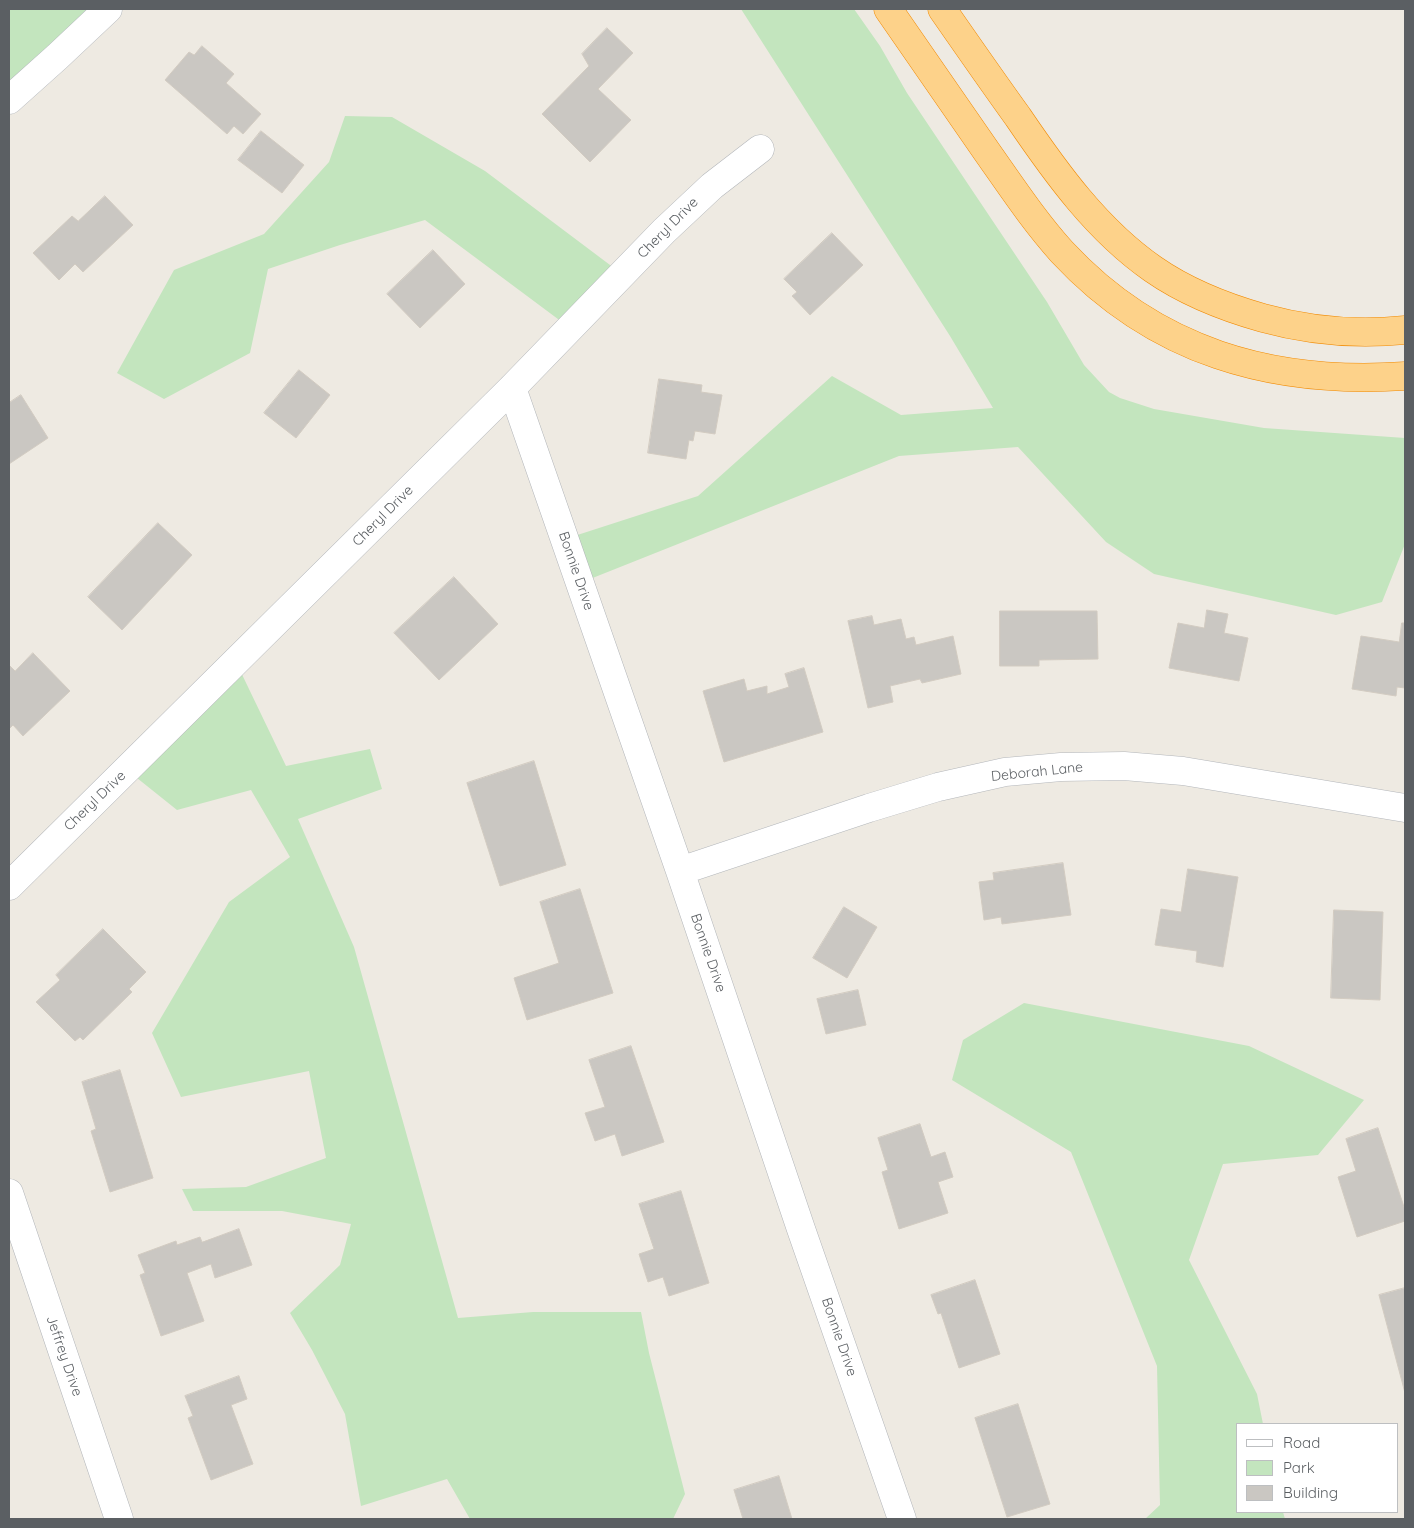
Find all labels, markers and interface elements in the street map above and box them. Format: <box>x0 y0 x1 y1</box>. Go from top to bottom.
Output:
street label: Cheryl Drive <box>634 194 702 262</box>
street label: Cheryl Drive <box>349 482 417 550</box>
street label: Bonnie Drive <box>555 529 597 613</box>
street label: Deborah Lane <box>990 759 1084 785</box>
street label: Cheryl Drive <box>61 767 129 835</box>
street label: Bonnie Drive <box>687 911 729 995</box>
street label: Bonnie Drive <box>818 1295 860 1379</box>
street label: Jeffrey Drive <box>42 1313 86 1399</box>
legend <box>1236 1423 1399 1513</box>
text: Road <box>1283 1433 1320 1452</box>
text: Park <box>1283 1458 1315 1477</box>
text: Building <box>1283 1483 1338 1502</box>

